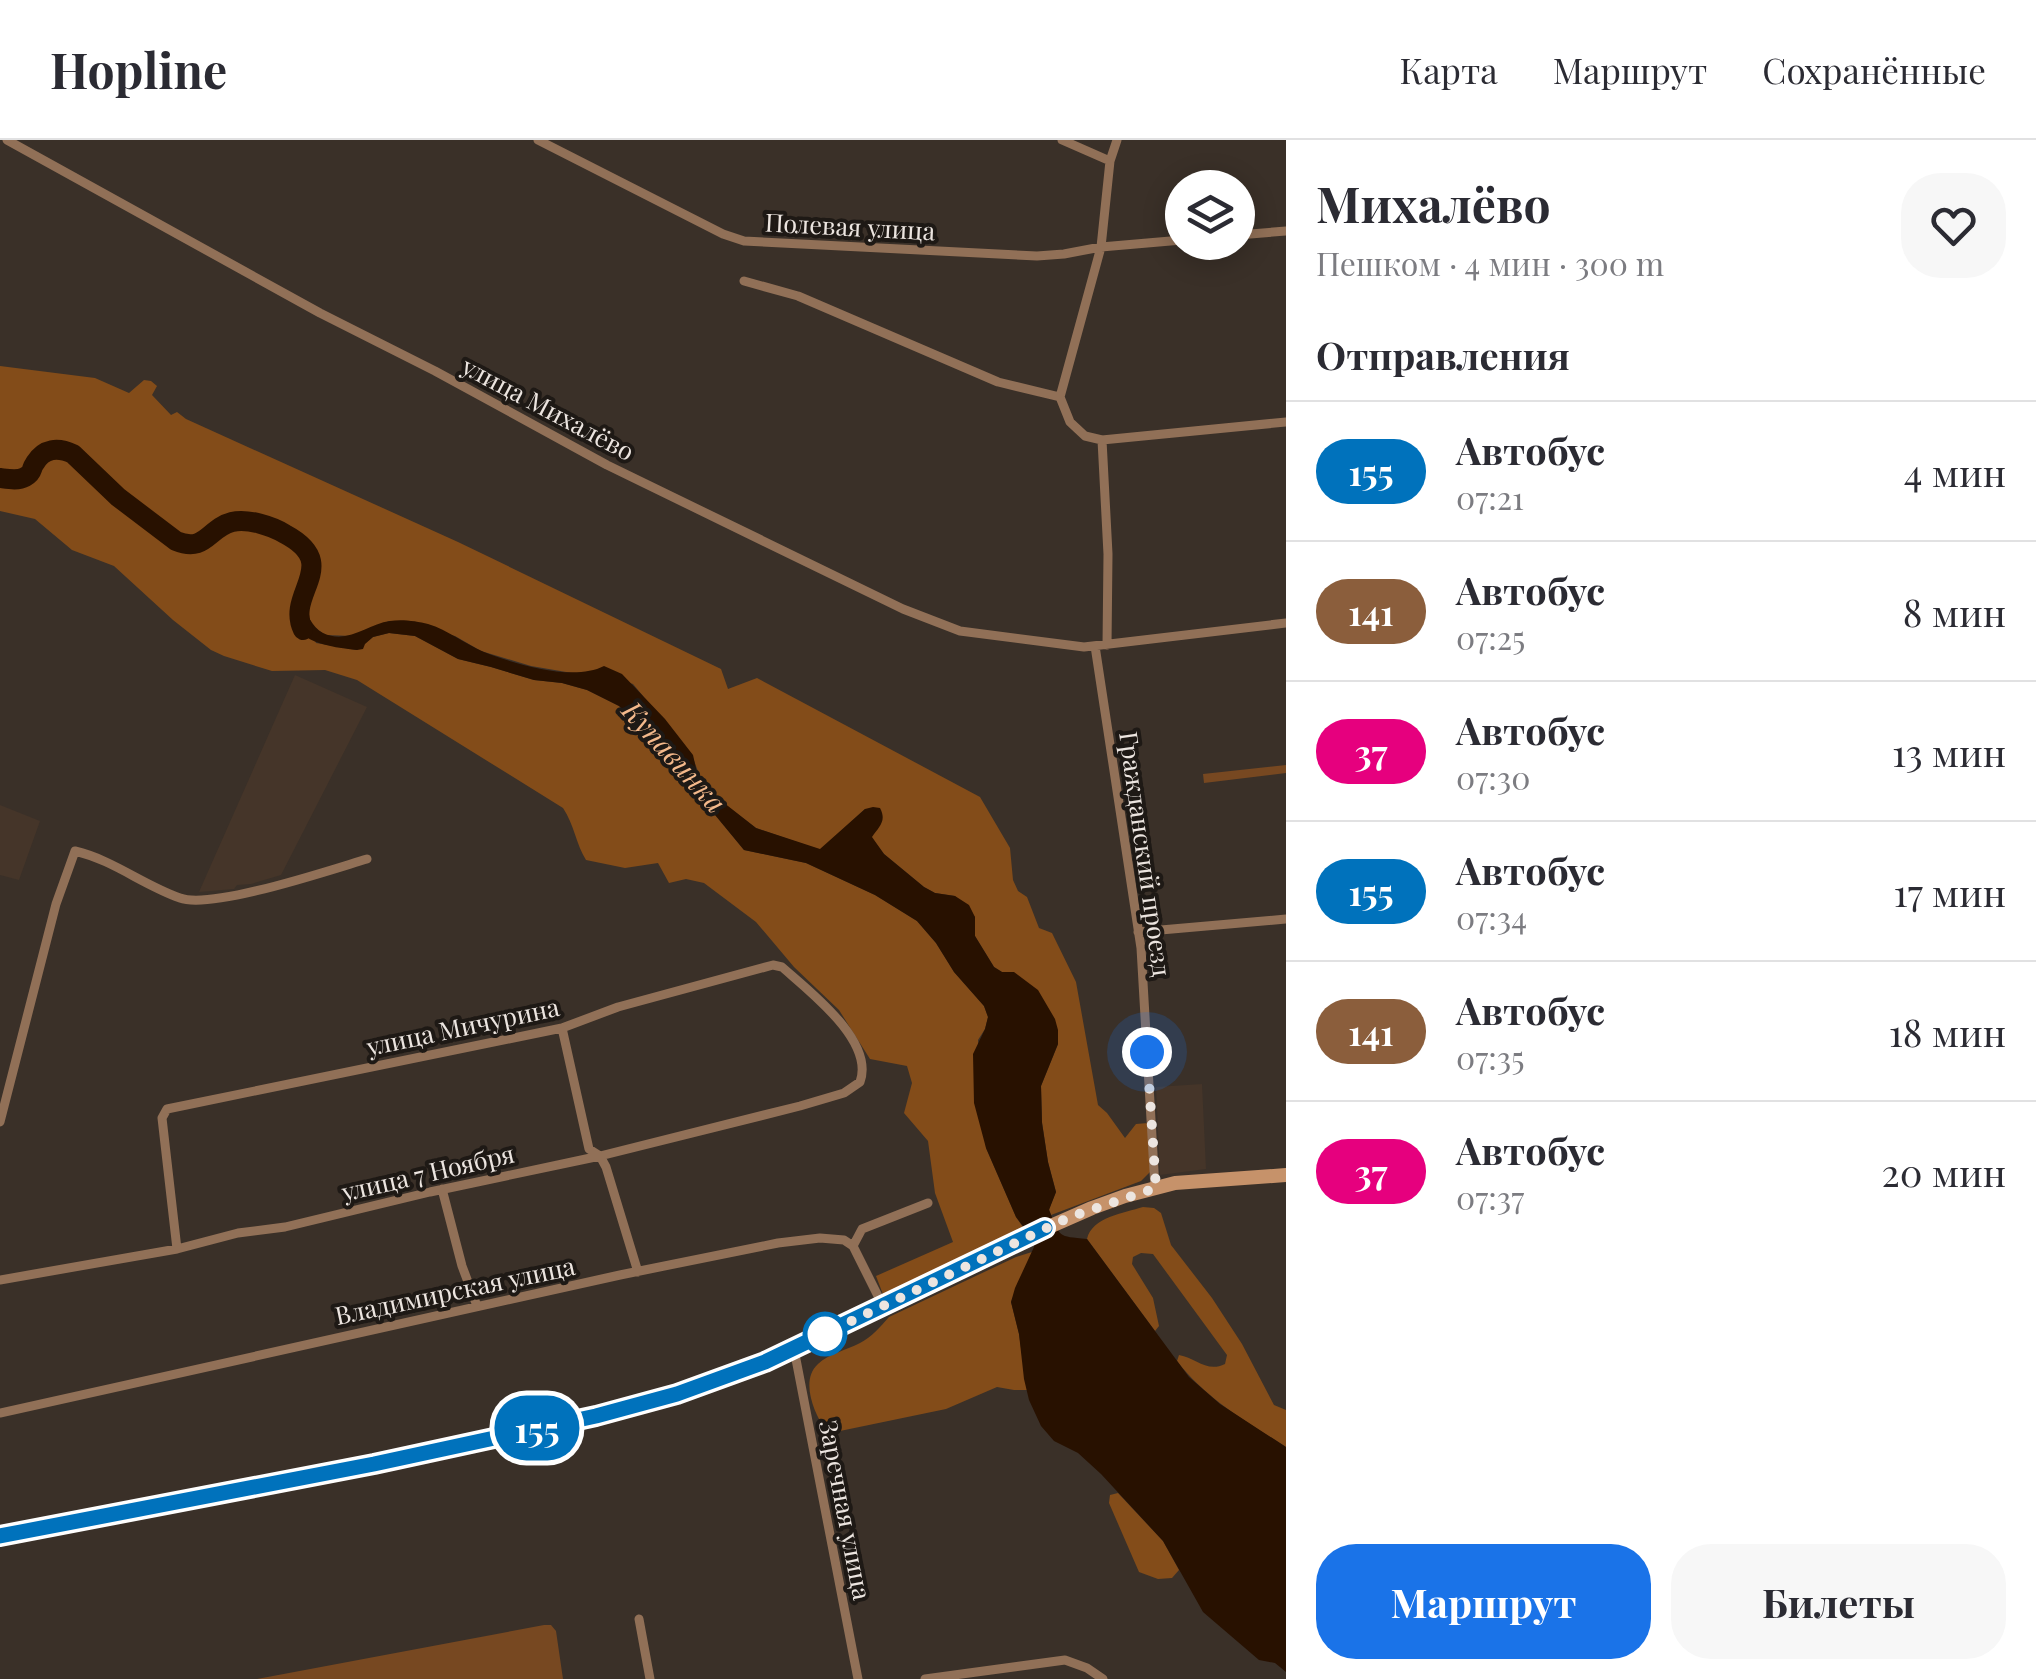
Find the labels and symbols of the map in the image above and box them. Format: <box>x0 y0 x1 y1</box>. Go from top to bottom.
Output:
street label: Полевая улица <box>764 205 937 246</box>
street label: улица Михалёво <box>456 348 641 467</box>
water label: Купавинка <box>614 691 735 820</box>
street label: Гражданский проезд <box>1113 729 1180 978</box>
street label: улица Мичурина <box>363 989 562 1062</box>
your location <box>1122 1027 1172 1077</box>
street label: улица 7 Ноября <box>337 1136 517 1208</box>
street label: Владимирская улица <box>332 1248 578 1331</box>
unlabelled marker <box>804 1313 846 1355</box>
line badge: 155 <box>480 1396 594 1460</box>
street label: Заречная улица <box>813 1417 880 1603</box>

